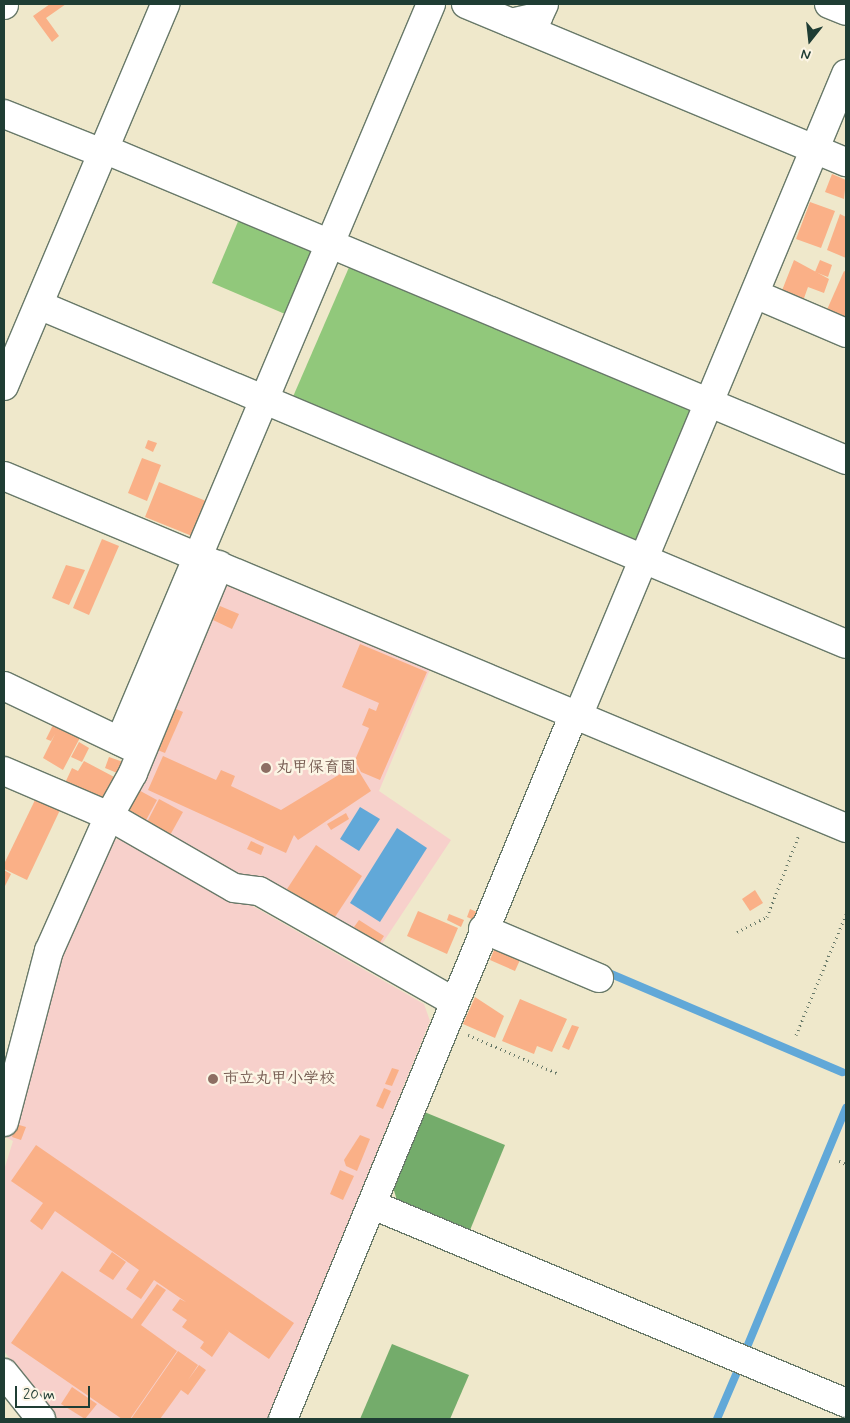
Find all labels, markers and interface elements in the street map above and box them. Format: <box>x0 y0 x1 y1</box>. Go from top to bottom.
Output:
north arrow <box>785 15 835 65</box>
text: N <box>799 44 813 64</box>
place label: 丸甲保育園 <box>276 758 356 778</box>
marker: 丸甲保育園 <box>260 762 272 774</box>
place label: 市立丸甲小学校 <box>223 1069 335 1089</box>
marker: 市立丸甲小学校 <box>207 1073 219 1085</box>
scale bar <box>18 1376 92 1408</box>
text: 20 m <box>23 1385 55 1405</box>

